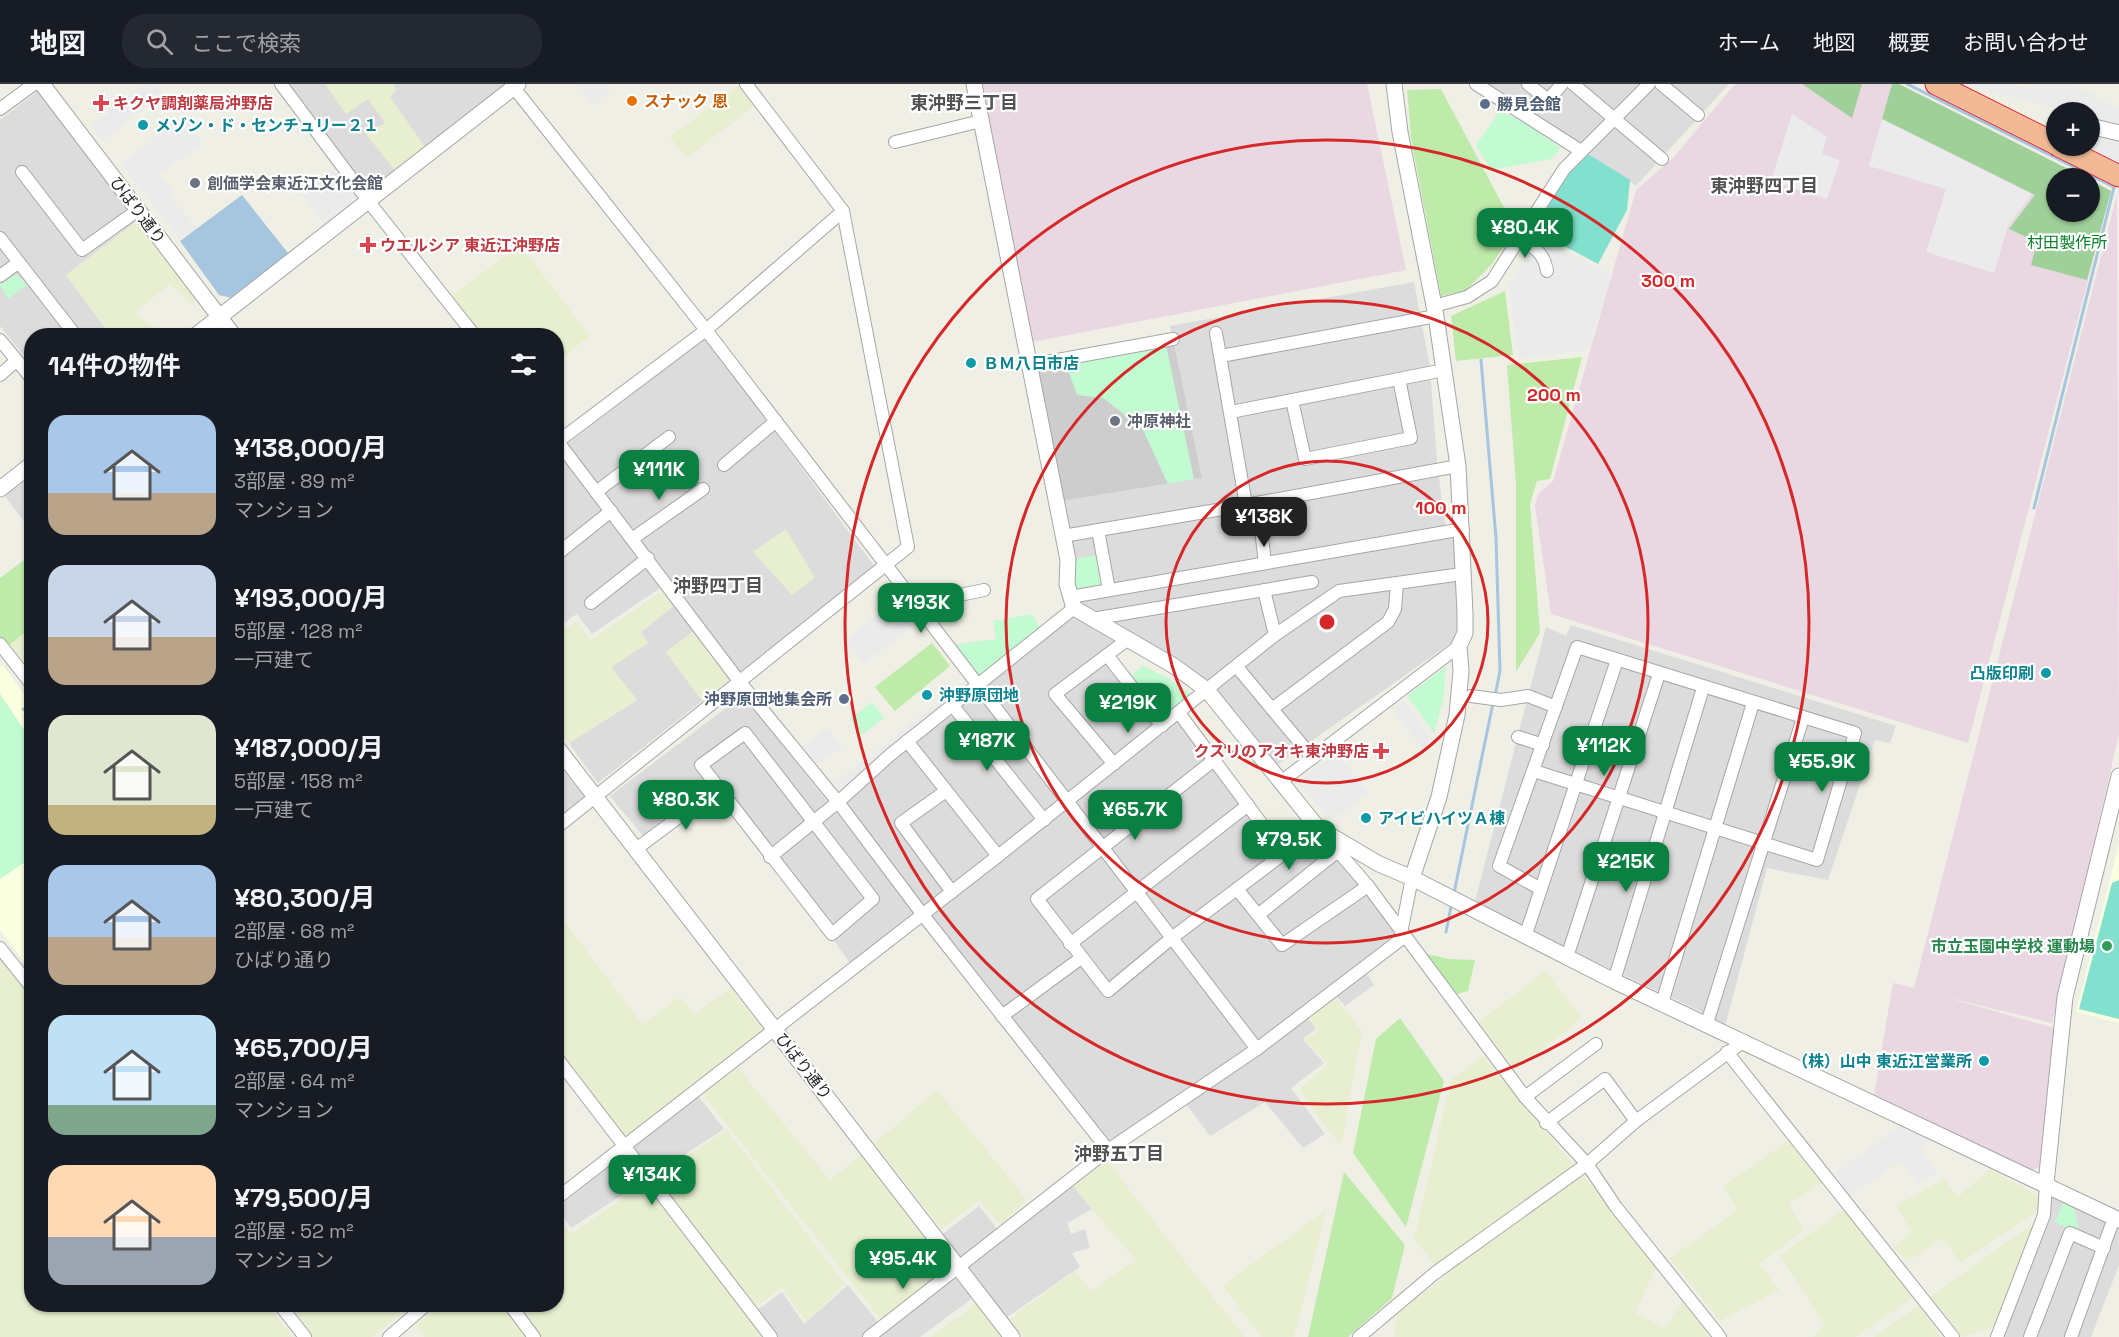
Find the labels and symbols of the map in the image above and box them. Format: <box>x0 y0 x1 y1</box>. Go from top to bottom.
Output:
place label: スナック 恩 <box>644 91 728 112</box>
district label: 東沖野三丁目 <box>910 91 1018 114</box>
place label: キクヤ調剤薬局沖野店 <box>113 93 273 114</box>
marker: スナック 恩 <box>625 94 639 108</box>
place label: 勝見会館 <box>1497 94 1561 115</box>
marker: キクヤ調剤薬局沖野店 <box>94 96 108 110</box>
marker: 勝見会館 <box>1478 97 1492 111</box>
place label: メゾン・ド・センチュリー２１ <box>155 115 379 136</box>
marker: メゾン・ド・センチュリー２１ <box>136 118 150 132</box>
street label: ひばり通り <box>105 172 170 249</box>
place label: 創価学会東近江文化会館 <box>207 173 383 194</box>
district label: 東沖野四丁目 <box>1710 174 1818 197</box>
marker: 創価学会東近江文化会館 <box>188 176 202 190</box>
pin: ¥80.4K <box>1476 208 1574 259</box>
park label: 村田製作所 <box>2027 232 2107 253</box>
place label: ウエルシア 東近江沖野店 <box>380 235 560 256</box>
marker: ウエルシア 東近江沖野店 <box>361 238 375 252</box>
text: 300 m <box>1641 269 1695 292</box>
place label: ＢＭ八日市店 <box>983 353 1079 374</box>
marker: ＢＭ八日市店 <box>964 356 978 370</box>
text: 200 m <box>1527 383 1581 406</box>
place label: 冲原神社 <box>1127 411 1191 432</box>
marker: 冲原神社 <box>1108 414 1122 428</box>
pin: ¥111K <box>617 450 701 501</box>
text: 100 m <box>1415 496 1467 519</box>
pin: ¥138K <box>1222 497 1306 548</box>
district label: 沖野四丁目 <box>673 574 763 597</box>
pin: ¥193K <box>879 583 963 634</box>
centre of rings <box>1317 612 1337 632</box>
place label: 凸版印刷 <box>1970 663 2034 684</box>
marker: 凸版印刷 <box>2039 666 2053 680</box>
pin: ¥219K <box>1086 683 1170 734</box>
place label: 沖野原団地 <box>939 685 1019 706</box>
marker: 沖野原団地 <box>920 688 934 702</box>
place label: 沖野原団地集会所 <box>704 689 832 710</box>
marker: 沖野原団地集会所 <box>837 692 851 706</box>
pin: ¥187K <box>945 721 1029 772</box>
pin: ¥112K <box>1562 726 1646 777</box>
place label: クスリのアオキ東沖野店 <box>1193 741 1369 762</box>
pin: ¥55.9K <box>1773 742 1871 793</box>
marker: クスリのアオキ東沖野店 <box>1374 744 1388 758</box>
pin: ¥80.3K <box>637 780 735 831</box>
pin: ¥65.7K <box>1086 790 1184 841</box>
place label: アイビハイツＡ棟 <box>1378 808 1505 829</box>
marker: アイビハイツＡ棟 <box>1359 811 1373 825</box>
pin: ¥79.5K <box>1240 820 1338 871</box>
pin: ¥215K <box>1584 842 1668 893</box>
place label: 市立玉園中学校 運動場 <box>1931 936 2095 957</box>
marker: 市立玉園中学校 運動場 <box>2100 939 2114 953</box>
street label: ひばり通り <box>771 1028 837 1104</box>
place label: （株）山中 東近江営業所 <box>1792 1051 1972 1072</box>
marker: （株）山中 東近江営業所 <box>1977 1054 1991 1068</box>
district label: 沖野五丁目 <box>1074 1142 1164 1165</box>
pin: ¥134K <box>610 1155 694 1206</box>
pin: ¥95.4K <box>854 1239 952 1290</box>

